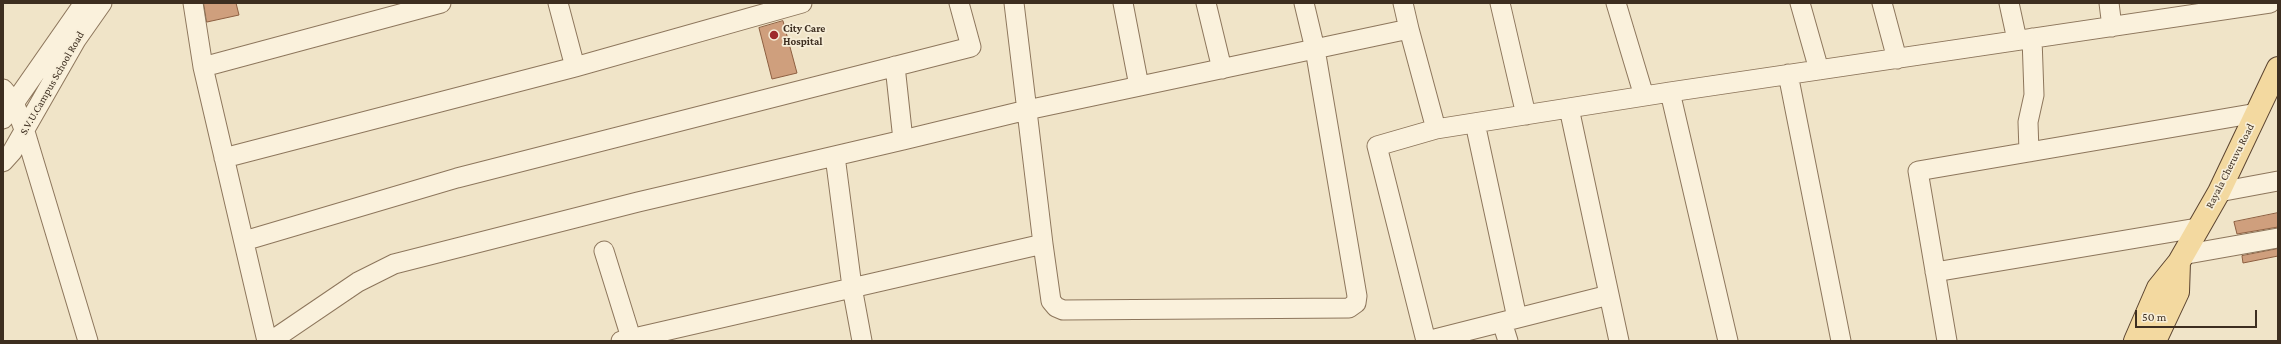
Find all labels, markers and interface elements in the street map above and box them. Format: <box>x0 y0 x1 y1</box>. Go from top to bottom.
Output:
place label: City Care Hospital <box>783 22 825 48</box>
street label: S.V.U.Campus School Road <box>17 29 87 137</box>
marker: City Care Hospital <box>768 29 780 41</box>
street label: Rayala Cheruvu Road <box>2203 121 2257 211</box>
scale bar <box>2137 302 2259 328</box>
text: 50 m <box>2142 310 2166 324</box>

